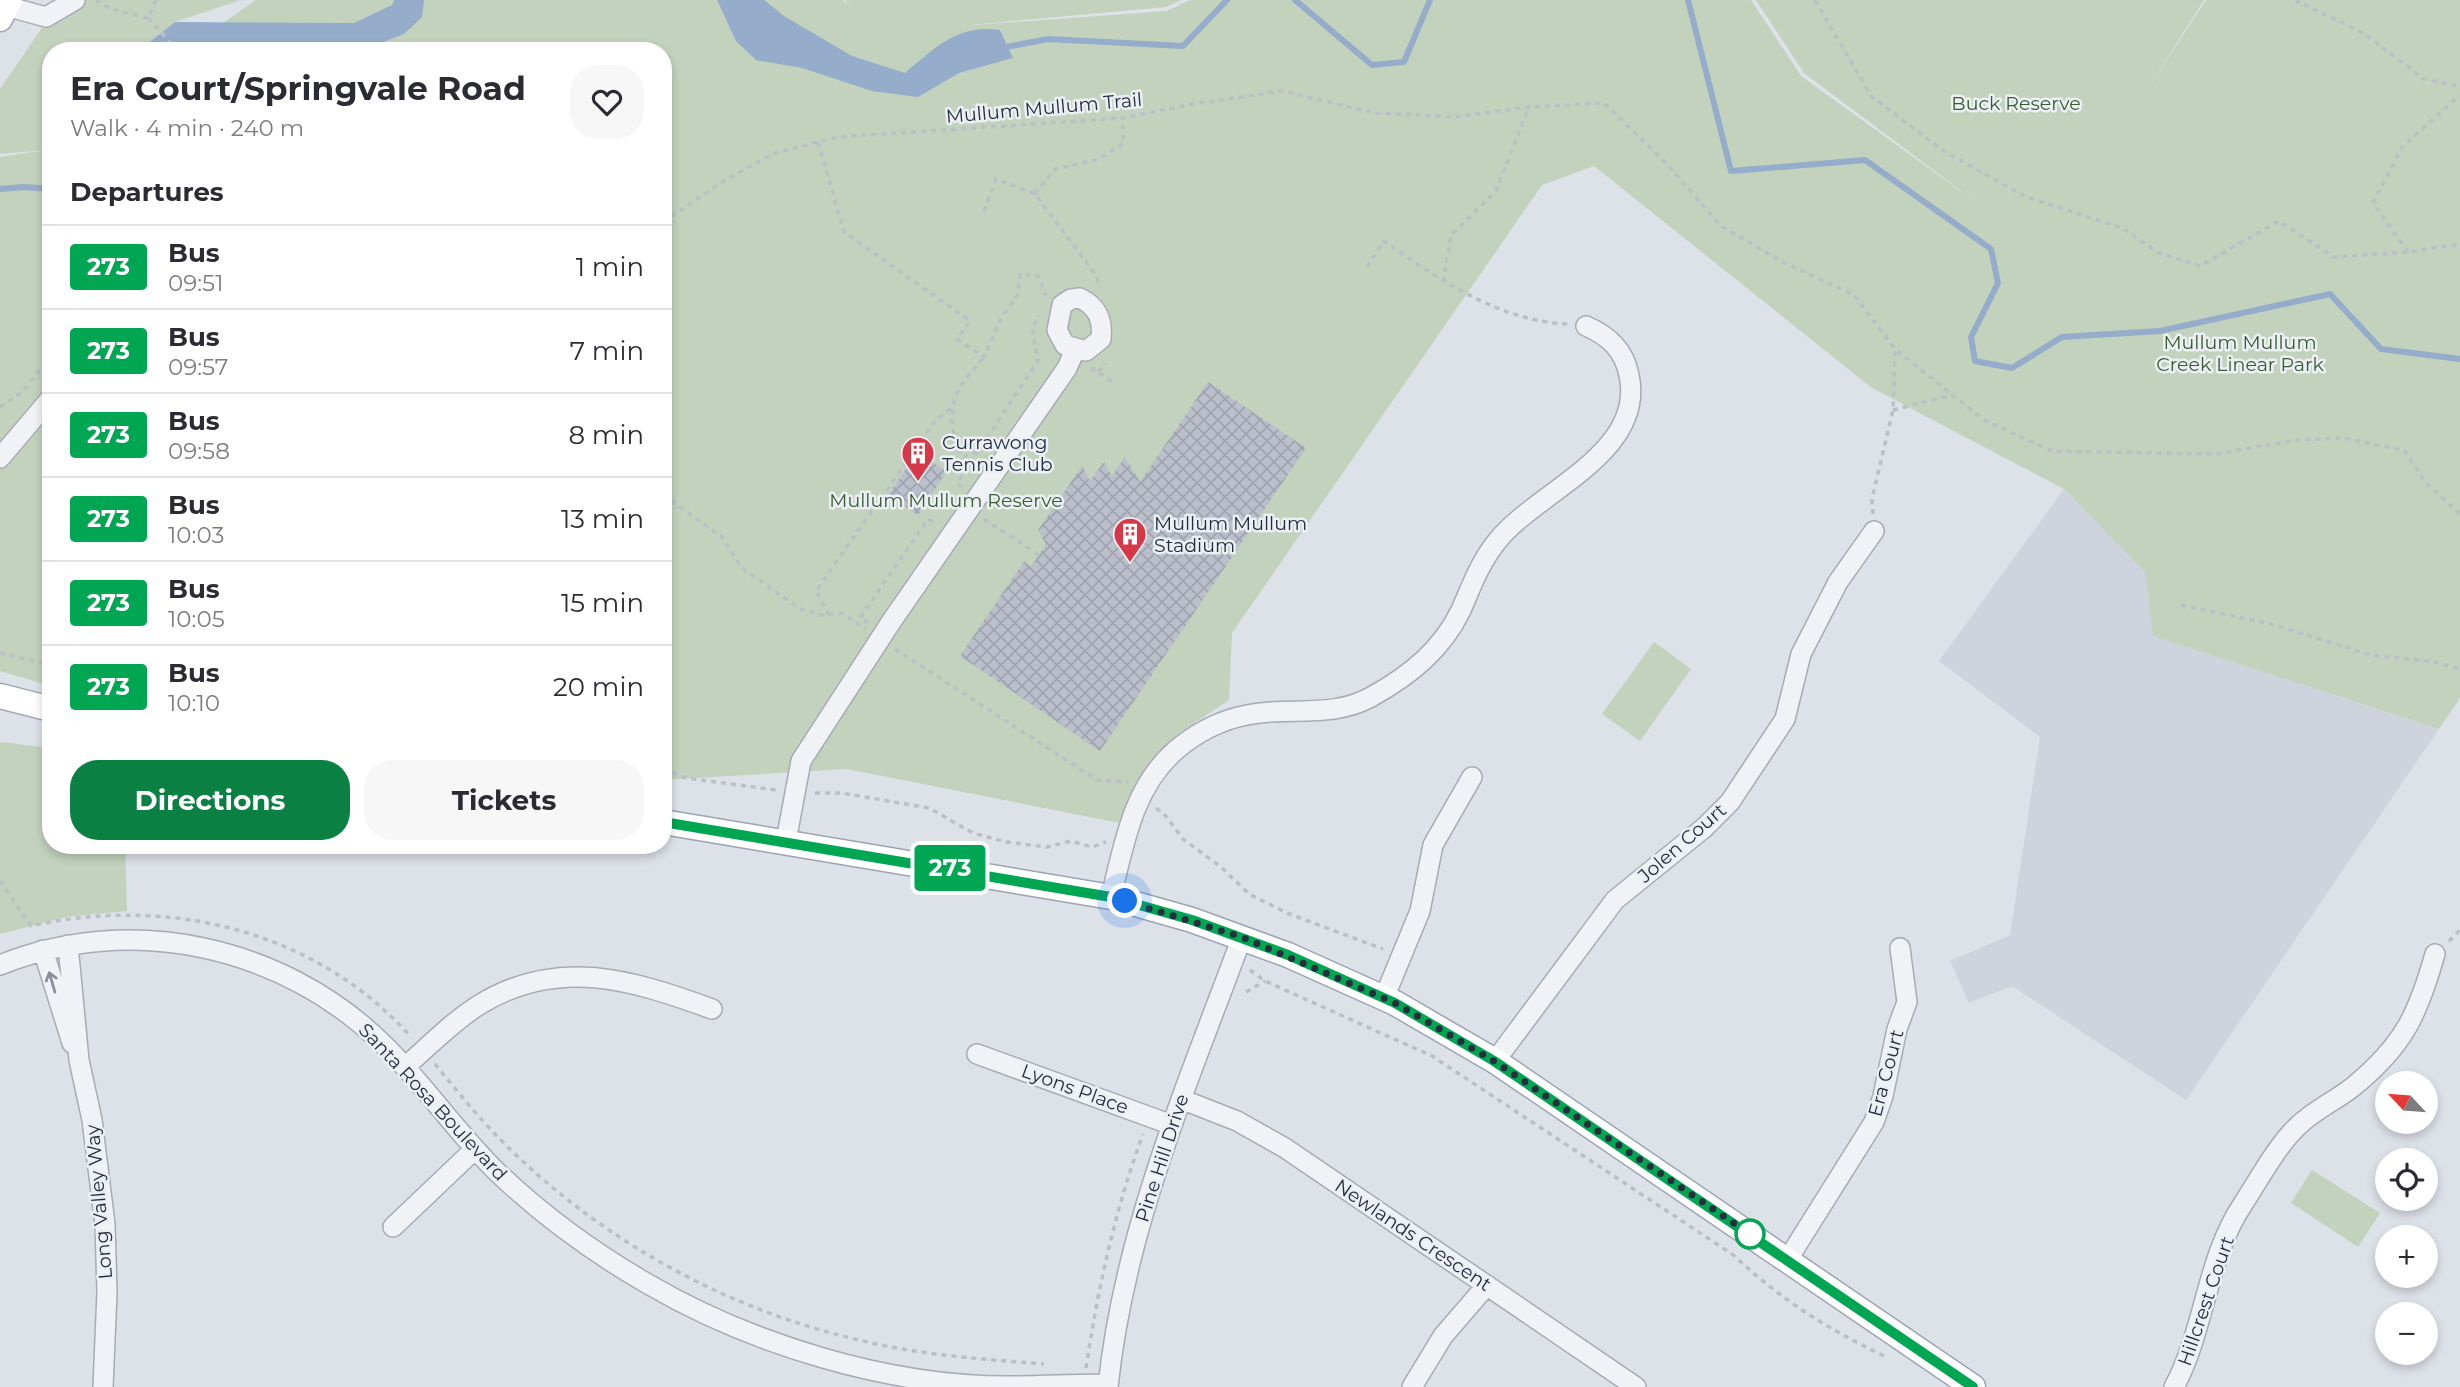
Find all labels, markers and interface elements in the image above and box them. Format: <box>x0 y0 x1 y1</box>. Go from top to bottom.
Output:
button: heart <box>570 65 644 139</box>
text: Era Court/Springvale Road <box>70 68 526 108</box>
street label: Mullum Mullum Trail <box>945 88 1143 128</box>
park label: Buck Reserve <box>1951 92 2081 115</box>
text: Walk · 4 min · 240 m <box>70 114 304 142</box>
text: Departures <box>70 176 224 208</box>
text: Bus <box>168 237 220 269</box>
text: 1 min <box>576 251 644 283</box>
text: 273 <box>87 252 130 281</box>
text: 09:51 <box>168 269 223 297</box>
text: Bus <box>168 321 220 353</box>
park label: Mullum Mullum Creek Linear Park <box>2156 331 2324 376</box>
text: 7 min <box>570 335 644 367</box>
text: 273 <box>87 336 130 365</box>
text: 09:57 <box>168 353 228 381</box>
text: Bus <box>168 405 220 437</box>
text: 8 min <box>568 419 644 451</box>
text: 273 <box>87 420 130 449</box>
place label: Currawong Tennis Club <box>942 431 1053 476</box>
building icon: Currawong Tennis Club <box>899 434 937 483</box>
text: 09:58 <box>168 437 230 465</box>
text: Bus <box>168 489 220 521</box>
park label: Mullum Mullum Reserve <box>829 489 1063 512</box>
text: 13 min <box>561 503 644 535</box>
text: 273 <box>87 504 130 533</box>
place label: Mullum Mullum Stadium <box>1154 512 1307 557</box>
building icon: Mullum Mullum Stadium <box>1111 515 1149 564</box>
text: 10:03 <box>168 521 224 549</box>
text: Bus <box>168 573 220 605</box>
text: 15 min <box>561 587 644 619</box>
text: 273 <box>87 588 130 617</box>
text: 10:05 <box>168 605 225 633</box>
text: Bus <box>168 657 220 689</box>
text: 20 min <box>553 671 644 703</box>
text: 273 <box>87 672 130 701</box>
text: 10:10 <box>168 689 220 717</box>
button: Directions <box>70 760 350 840</box>
button: Tickets <box>364 760 644 840</box>
street label: Jolen Court <box>1632 798 1731 888</box>
line badge: 273 <box>910 845 990 891</box>
text: 273 <box>928 853 972 882</box>
your location <box>1107 883 1142 918</box>
one-way arrow <box>44 972 57 994</box>
street label: Santa Rosa Boulevard <box>354 1018 512 1186</box>
street label: Era Court <box>1863 1027 1909 1119</box>
street label: Lyons Place <box>1018 1059 1132 1119</box>
north arrow <box>2375 1071 2438 1134</box>
map controls <box>2375 1071 2438 1365</box>
street label: Pine Hill Drive <box>1130 1091 1194 1225</box>
street label: Long Valley Way <box>81 1123 117 1280</box>
button: locate <box>2375 1148 2438 1211</box>
street label: Newlands Crescent <box>1330 1174 1496 1296</box>
unlabelled marker <box>1735 1219 1765 1249</box>
button: + <box>2375 1225 2438 1288</box>
street label: Hillcrest Court <box>2173 1233 2239 1369</box>
button: − <box>2375 1302 2438 1365</box>

